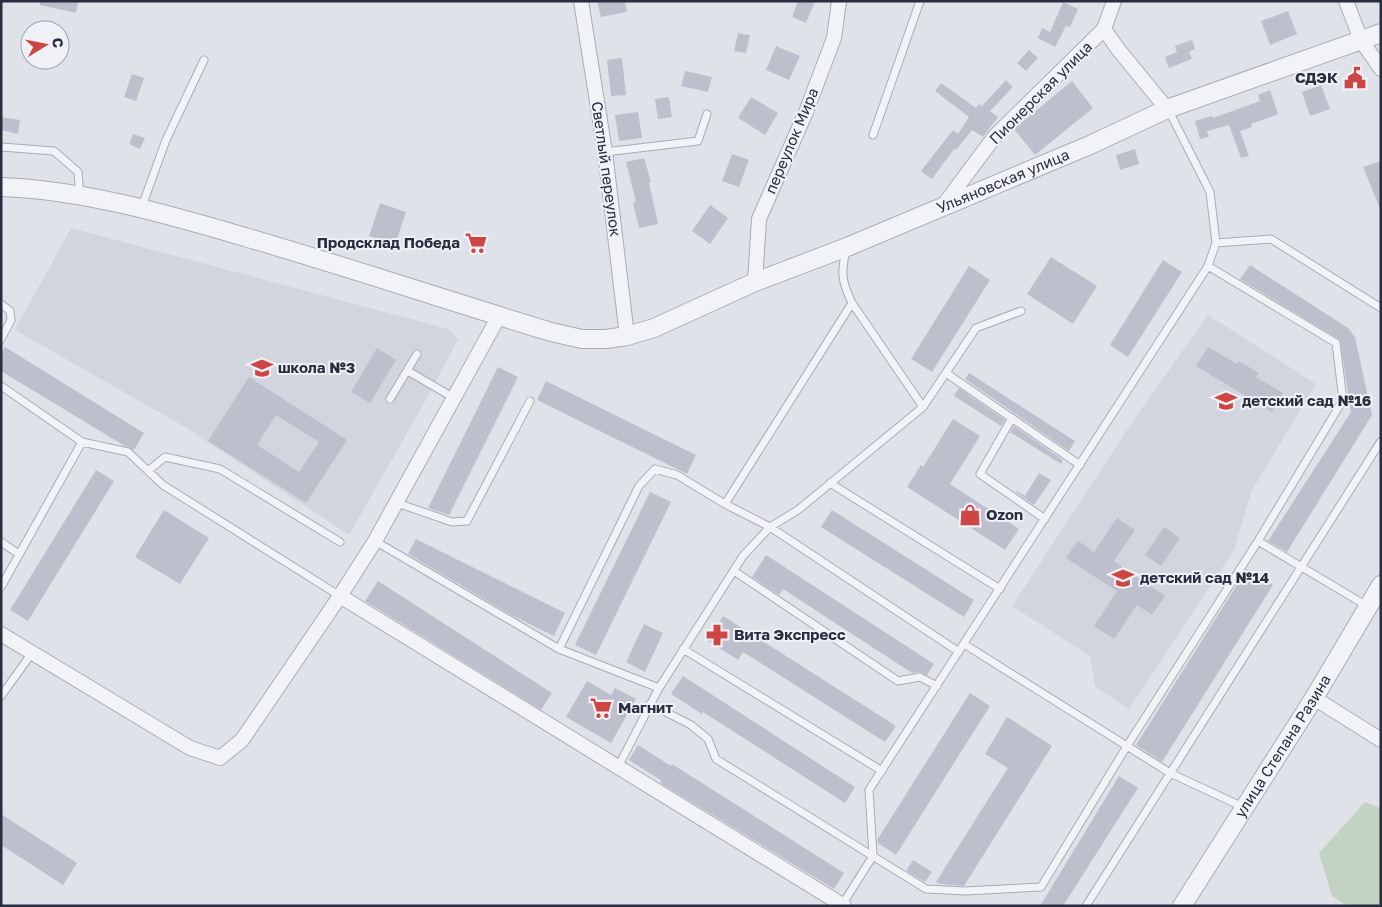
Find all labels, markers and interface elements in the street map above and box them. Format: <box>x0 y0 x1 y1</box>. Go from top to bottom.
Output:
north arrow <box>20 20 70 70</box>
text: С <box>49 36 68 49</box>
street label: Пионерская улица <box>985 37 1095 147</box>
public building icon: СДЭК <box>1342 65 1368 91</box>
place label: СДЭК <box>1295 68 1338 86</box>
street label: переулок Мира <box>761 85 822 196</box>
street label: Светлый переулок <box>589 100 625 238</box>
street label: Ульяновская улица <box>934 145 1072 216</box>
supermarket icon: Продсклад Победа <box>463 230 489 256</box>
place label: Продсклад Победа <box>317 233 460 251</box>
school or university icon: школа №3 <box>249 355 275 381</box>
place label: школа №3 <box>278 358 355 376</box>
school or university icon: детский сад №16 <box>1213 388 1239 414</box>
place label: детский сад №16 <box>1242 391 1371 409</box>
shop icon: Ozon <box>957 502 983 528</box>
place label: Ozon <box>986 505 1023 523</box>
school or university icon: детский сад №14 <box>1110 565 1136 591</box>
place label: детский сад №14 <box>1140 568 1269 586</box>
pharmacy icon: Вита Экспресс <box>704 622 730 648</box>
place label: Вита Экспресс <box>734 625 846 643</box>
street label: улица Степана Разина <box>1230 671 1334 821</box>
supermarket icon: Магнит <box>588 695 614 721</box>
place label: Магнит <box>618 698 673 716</box>

